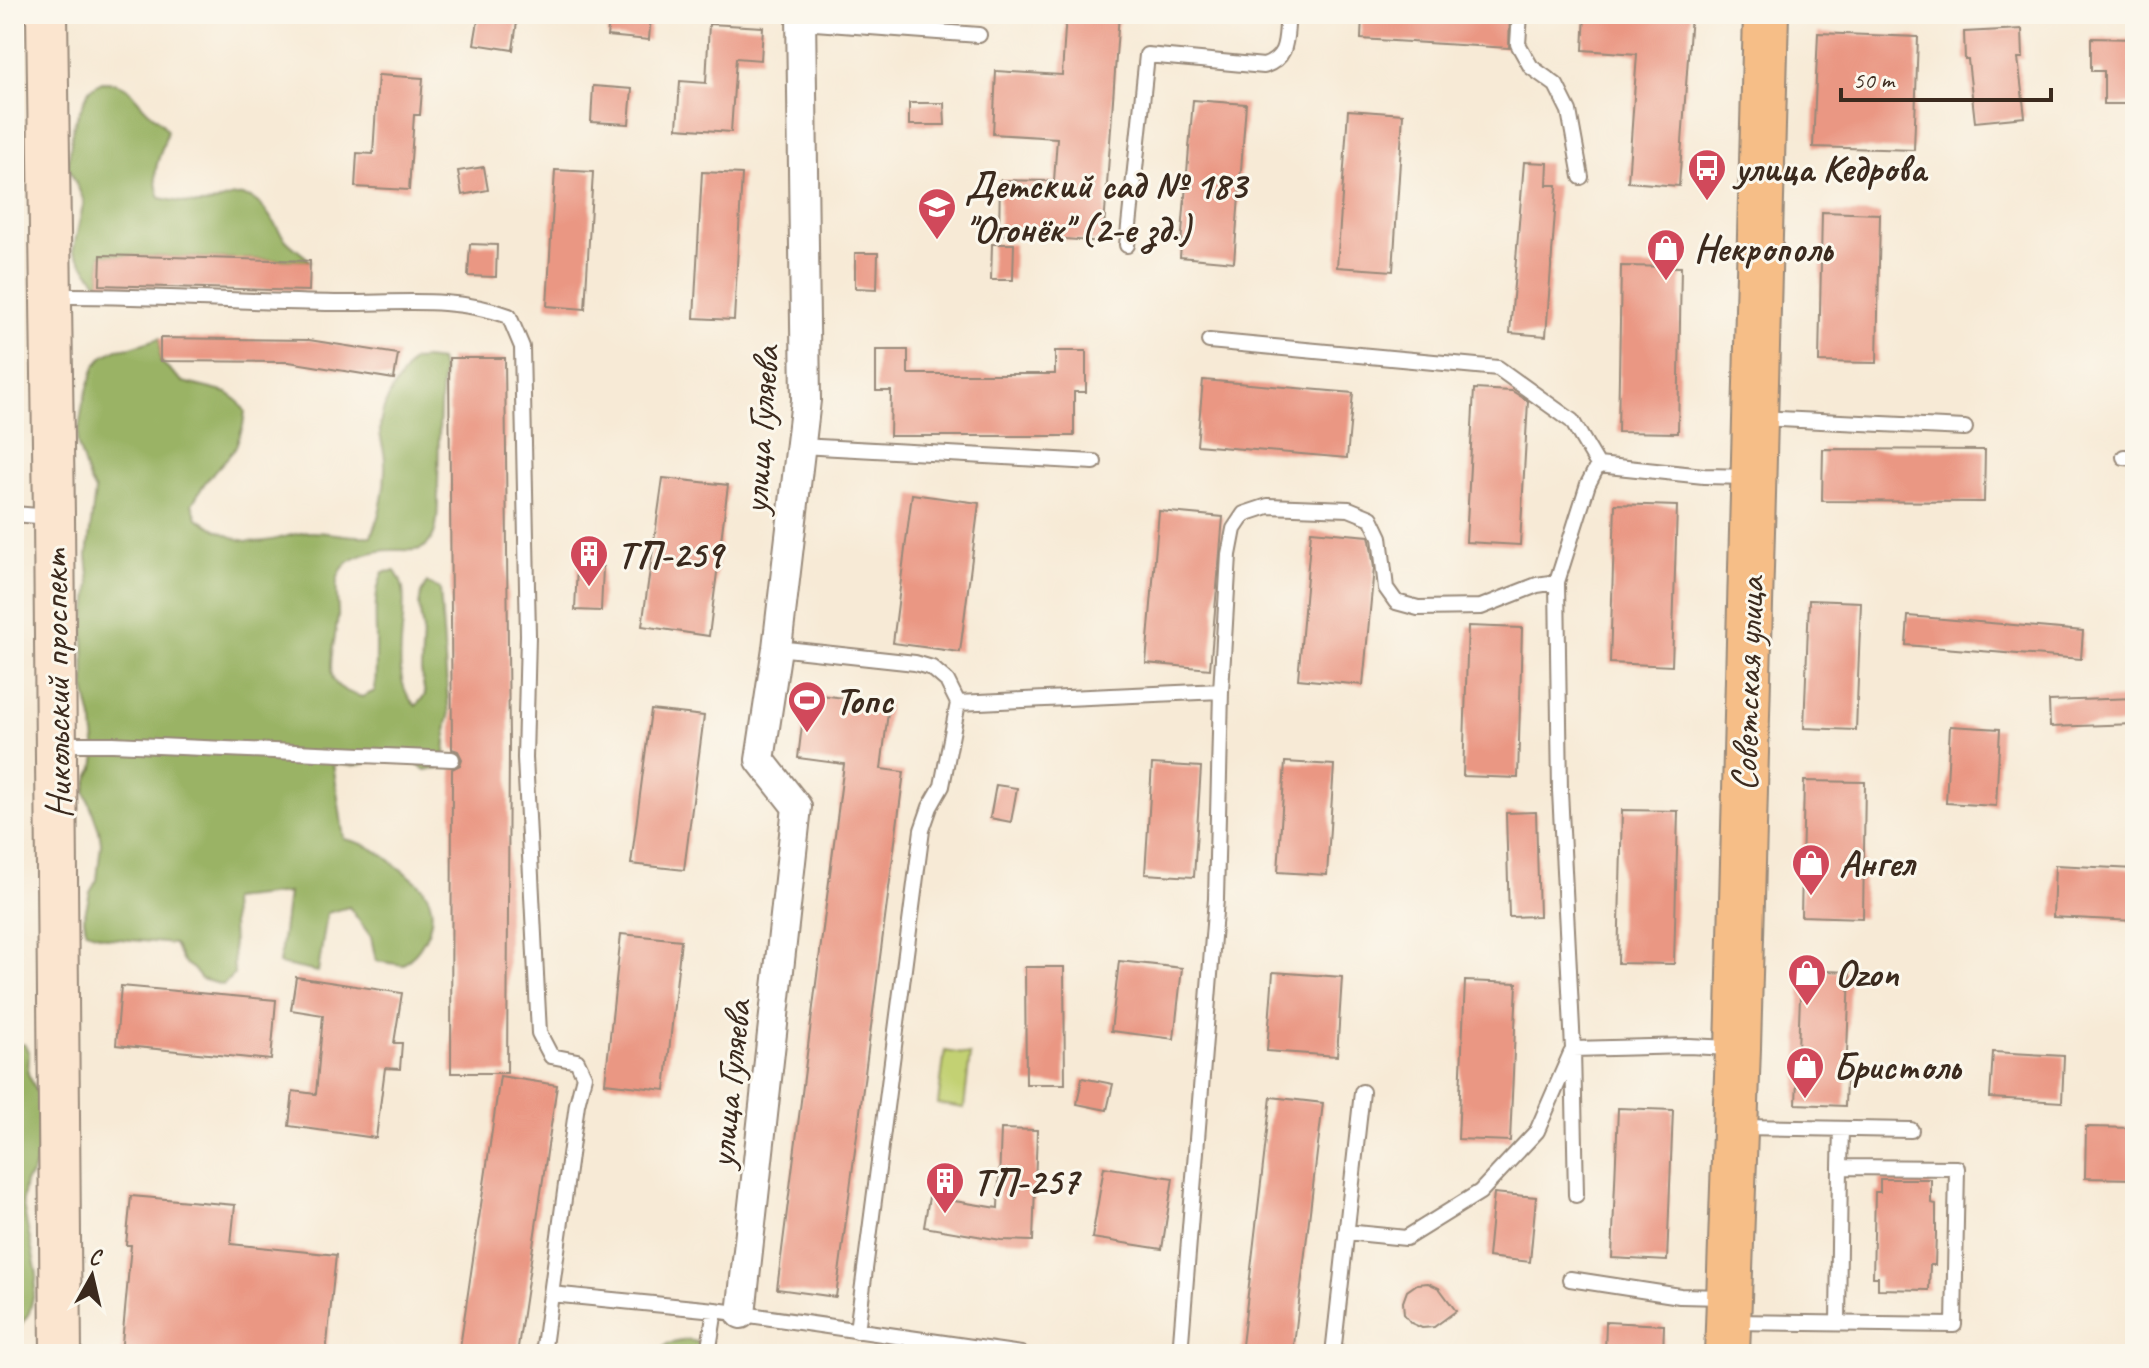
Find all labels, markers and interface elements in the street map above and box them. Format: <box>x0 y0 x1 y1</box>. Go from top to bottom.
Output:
scale bar <box>1841 52 2051 102</box>
text: 50 m <box>1853 65 1896 95</box>
place label: улица Кедрова <box>1732 145 1929 192</box>
bus stop icon: улица Кедрова <box>1686 147 1728 202</box>
place label: Детский сад № 183 "Огонёк" (2-е зд.) <box>965 162 1250 254</box>
school or university icon: Детский сад № 183 "Огонёк" (2-е зд.) <box>916 186 958 241</box>
place label: Некрополь <box>1694 225 1834 272</box>
shop icon: Некрополь <box>1645 227 1687 282</box>
street label: улица Гуляева <box>731 342 790 518</box>
place label: ТП-259 <box>617 531 727 578</box>
building icon: ТП-259 <box>568 533 610 588</box>
street label: Никольский проспект <box>31 547 82 819</box>
street label: Советская улица <box>1720 574 1775 792</box>
place label: Топс <box>835 677 894 724</box>
sports icon: Топс <box>786 679 828 734</box>
place label: Ангел <box>1839 840 1917 887</box>
shop icon: Ангел <box>1790 842 1832 897</box>
place label: Ozon <box>1835 950 1900 997</box>
shop icon: Ozon <box>1786 952 1828 1007</box>
street label: улица Гуляева <box>697 996 762 1172</box>
place label: Бристоль <box>1833 1043 1962 1090</box>
shop icon: Бристоль <box>1784 1045 1826 1100</box>
place label: ТП-257 <box>973 1158 1083 1205</box>
building icon: ТП-257 <box>924 1160 966 1215</box>
north arrow <box>52 1236 132 1316</box>
text: С <box>87 1243 105 1272</box>

